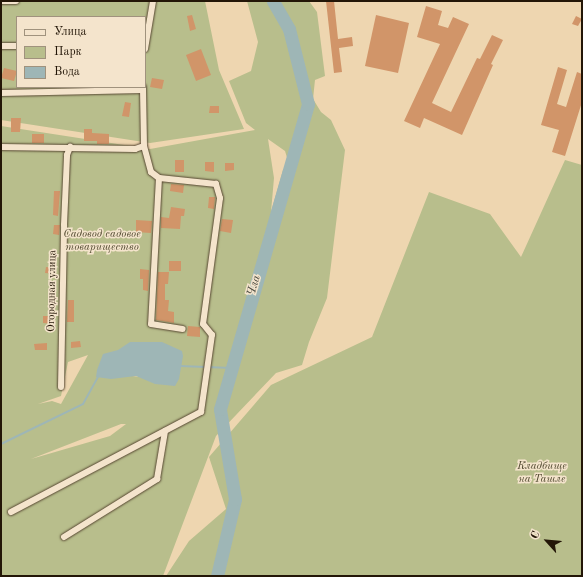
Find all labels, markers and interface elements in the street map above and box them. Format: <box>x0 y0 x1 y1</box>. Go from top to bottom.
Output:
legend <box>16 16 146 88</box>
text: Улица <box>54 26 87 38</box>
text: Парк <box>54 46 82 58</box>
text: Вода <box>54 66 80 78</box>
park label: Садовод садовое товарищество <box>63 229 141 255</box>
street label: Огородная улица <box>46 250 60 332</box>
water label: Чла <box>245 274 265 298</box>
park label: Кладбище на Ташле <box>517 461 567 487</box>
north arrow <box>527 521 567 561</box>
text: С <box>529 530 542 541</box>

